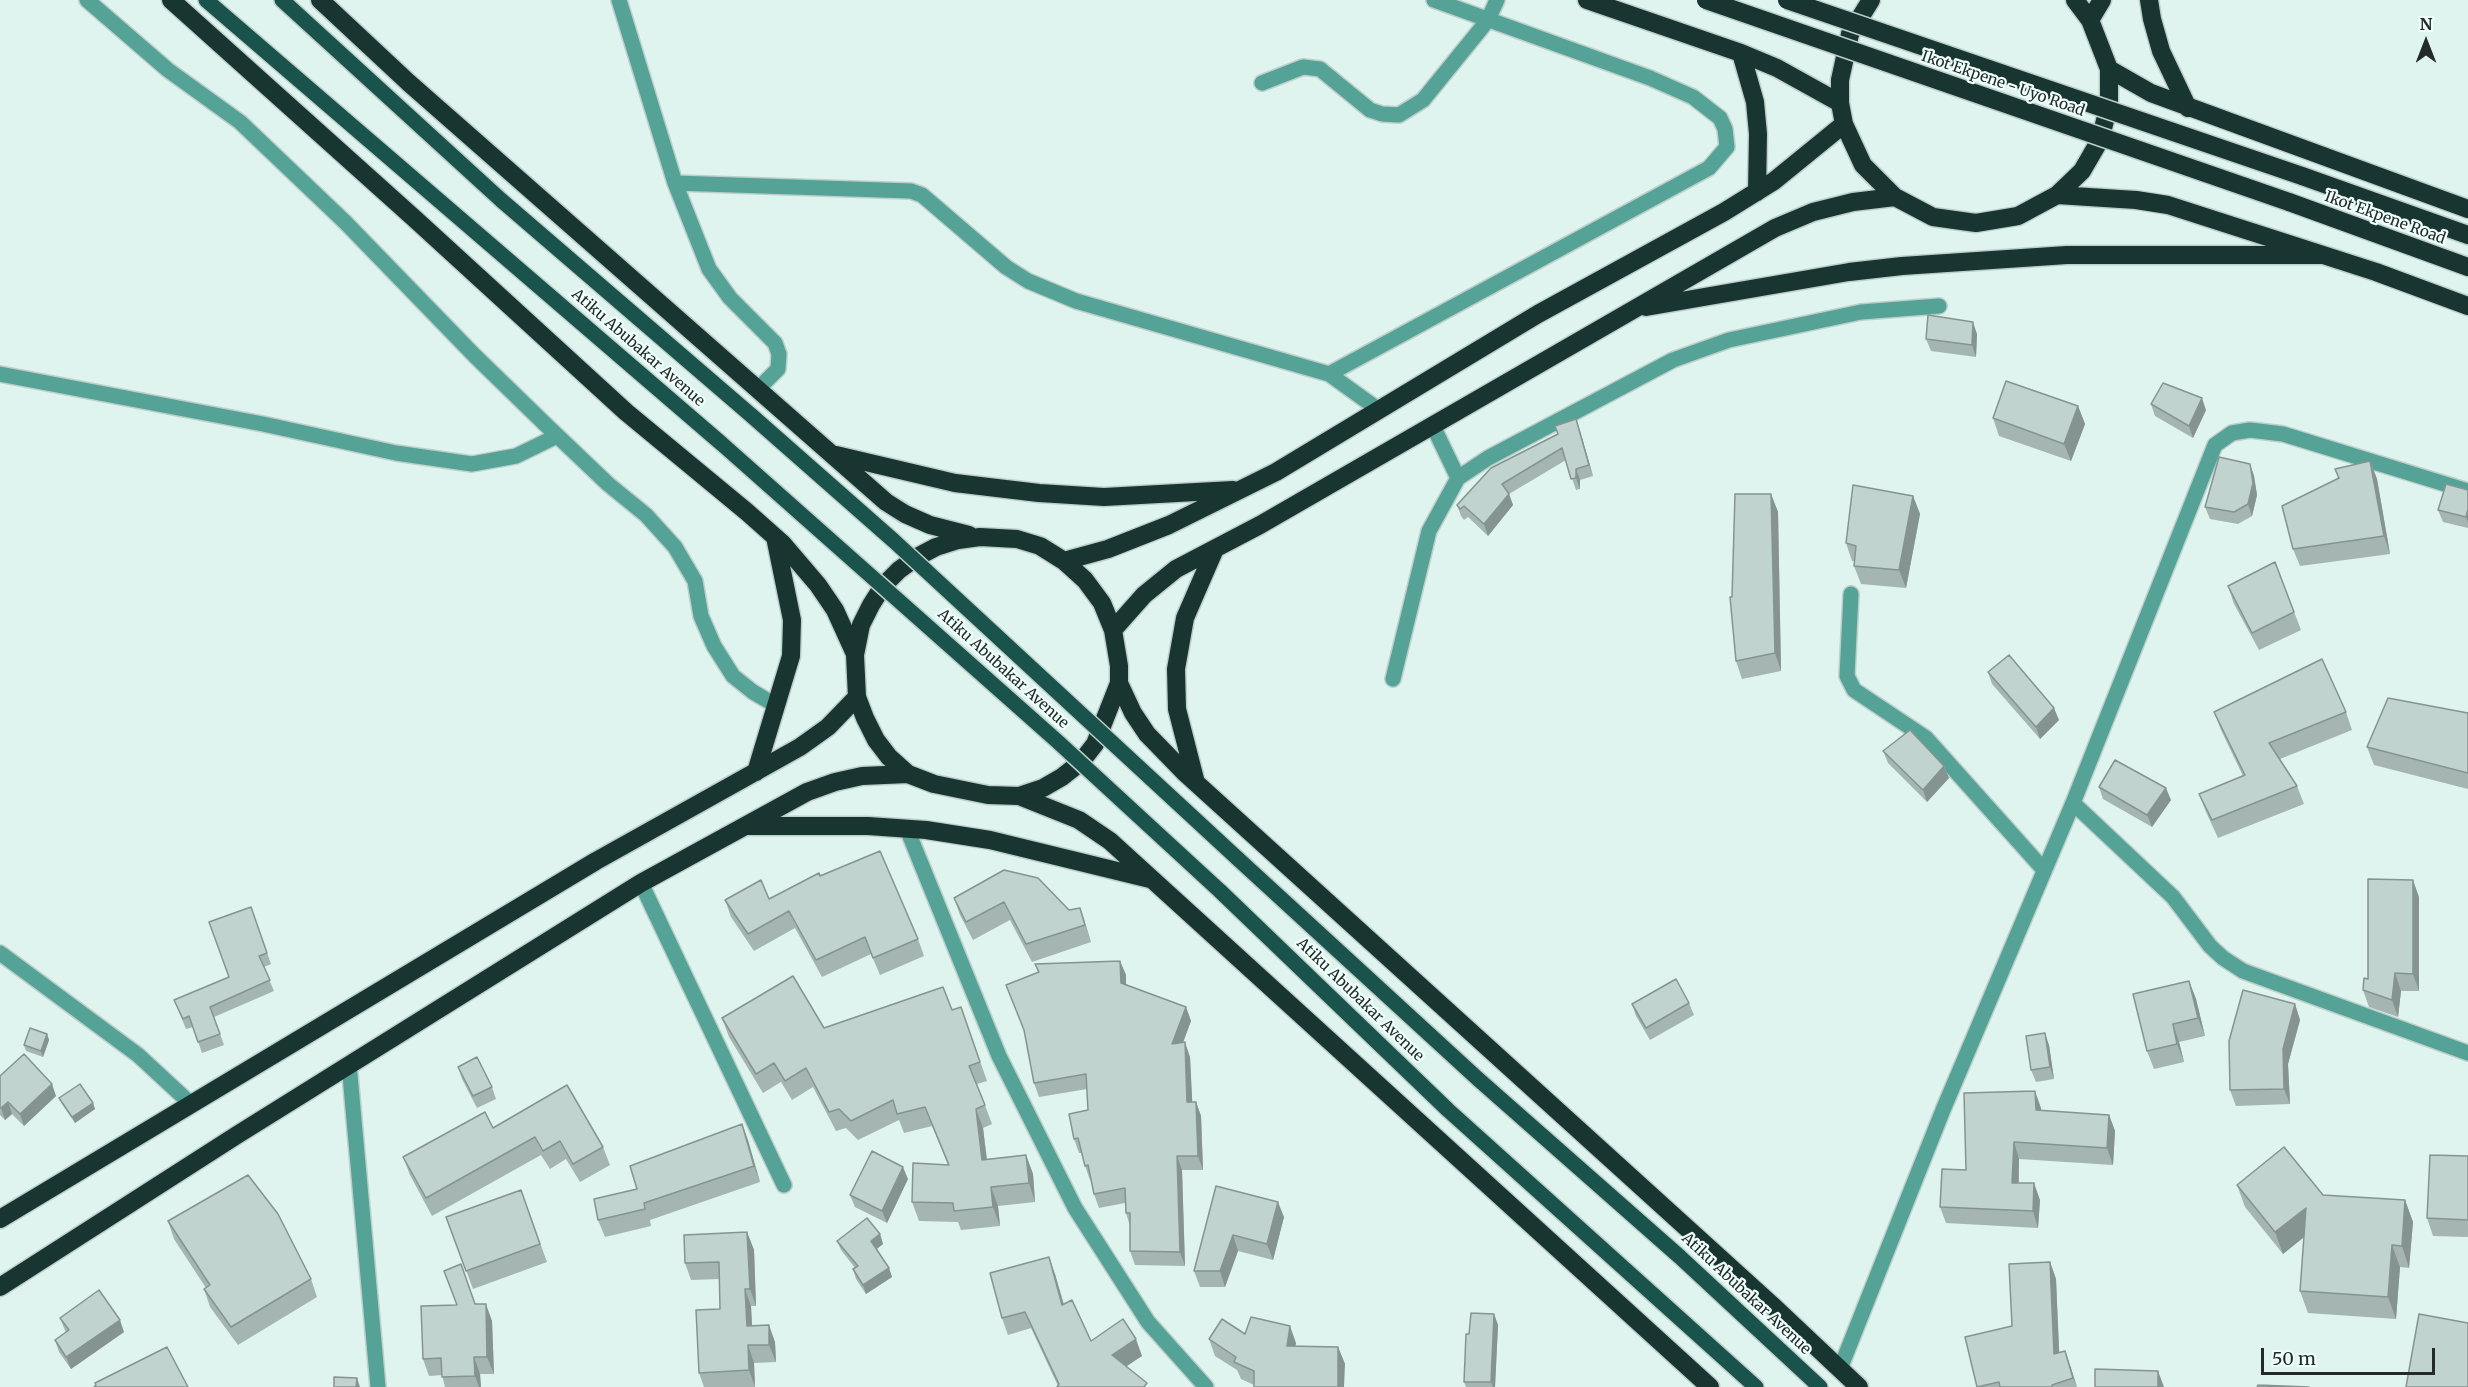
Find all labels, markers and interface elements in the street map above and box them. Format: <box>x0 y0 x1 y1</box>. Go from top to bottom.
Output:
north arrow <box>2396 12 2456 72</box>
text: N <box>2420 14 2432 34</box>
street label: Ikot Ekpene - Uyo Road <box>1919 48 2087 120</box>
street label: Ikot Ekpene Road <box>2322 188 2448 248</box>
street label: Atiku Abubakar Avenue <box>568 285 708 411</box>
street label: Atiku Abubakar Avenue <box>934 605 1072 733</box>
street label: Atiku Abubakar Avenue <box>1293 935 1427 1065</box>
street label: Atiku Abubakar Avenue <box>1678 1230 1814 1358</box>
scale bar <box>2264 1336 2438 1374</box>
text: 50 m <box>2272 1347 2316 1370</box>

